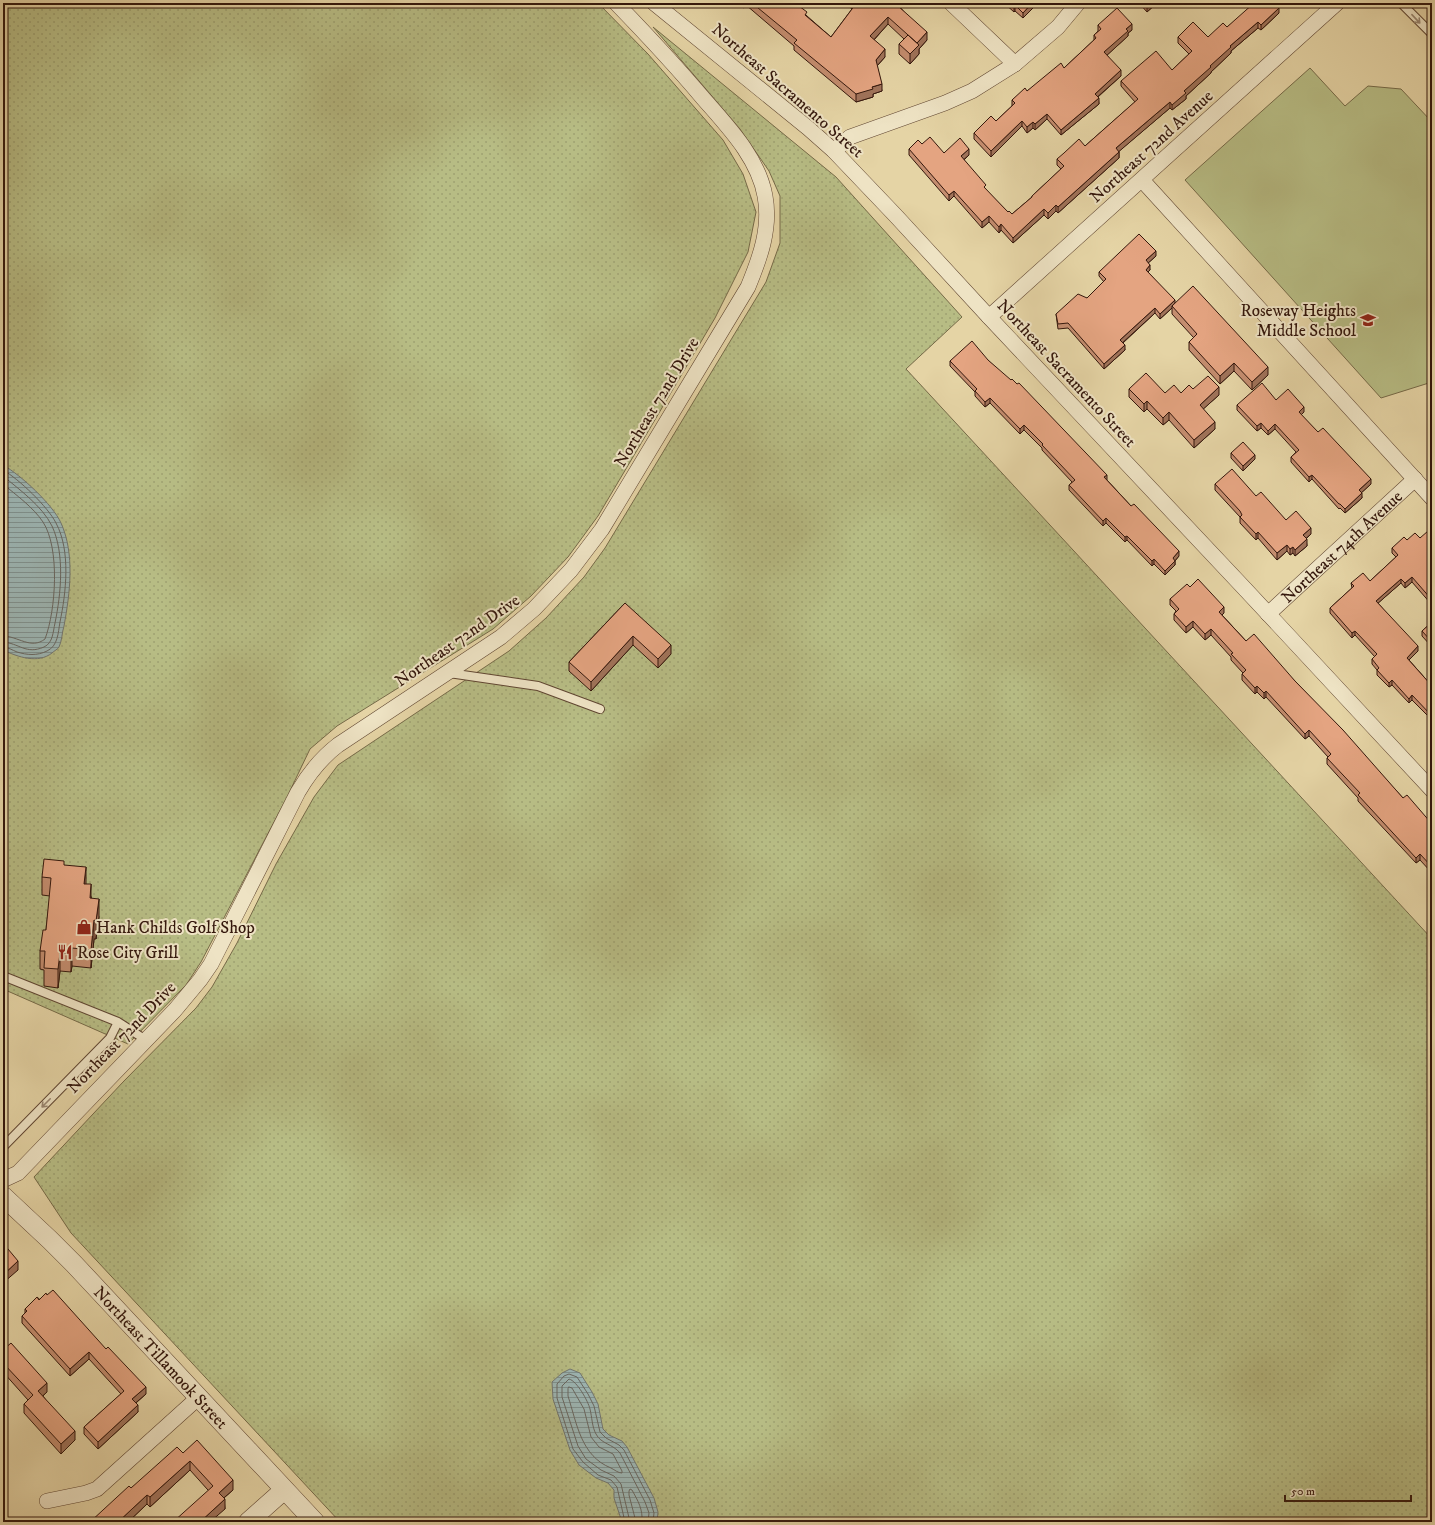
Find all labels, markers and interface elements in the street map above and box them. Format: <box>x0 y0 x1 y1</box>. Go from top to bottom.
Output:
one-way arrow <box>1411 14 1421 24</box>
street label: Northeast Sacramento Street <box>707 19 868 163</box>
street label: Northeast 72nd Avenue <box>1085 85 1218 208</box>
street label: Northeast Sacramento Street <box>992 295 1141 453</box>
place label: Roseway Heights Middle School <box>1240 300 1356 342</box>
school or university icon: Roseway Heights Middle School <box>1359 311 1377 329</box>
street label: Northeast 72nd Drive <box>609 334 704 471</box>
street label: Northeast 74th Avenue <box>1277 486 1408 608</box>
street label: Northeast 72nd Drive <box>391 589 524 692</box>
place label: Hank Childs Golf Shop <box>96 917 255 939</box>
shop icon: Hank Childs Golf Shop <box>75 918 93 936</box>
place label: Rose City Grill <box>77 942 178 964</box>
restaurant icon: Rose City Grill <box>56 943 74 961</box>
street label: Northeast 72nd Drive <box>63 977 181 1098</box>
one-way arrow <box>41 1098 51 1108</box>
street label: Northeast Tillamook Street <box>88 1282 233 1434</box>
scale bar <box>1285 1477 1411 1503</box>
text: 50 m <box>1291 1484 1315 1499</box>

